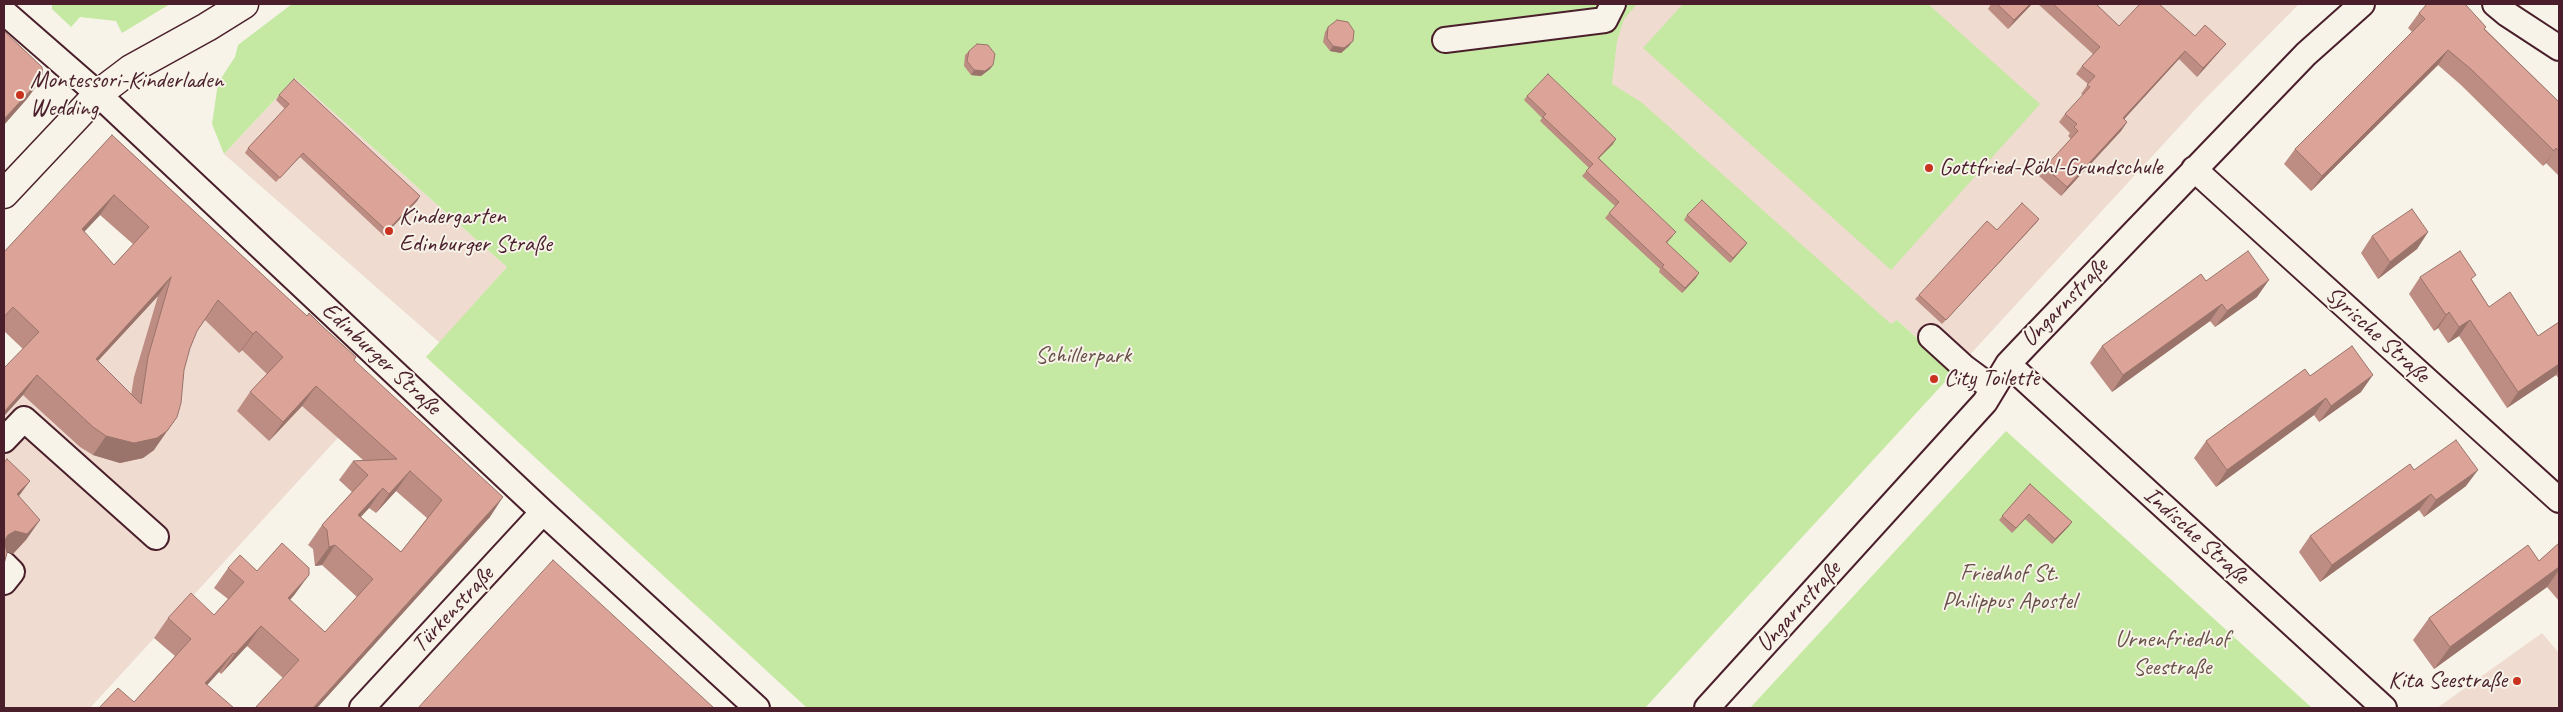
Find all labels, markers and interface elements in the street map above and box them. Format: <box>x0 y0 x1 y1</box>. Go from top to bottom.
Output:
place label: Montessori-Kinderladen Wedding <box>30 67 223 123</box>
marker: Montessori-Kinderladen Wedding <box>14 89 26 101</box>
place label: Gottfried-Röhl-Grundschule <box>1939 154 2162 182</box>
marker: Gottfried-Röhl-Grundschule <box>1923 162 1935 174</box>
place label: Kindergarten Edinburger Straße <box>399 203 552 259</box>
marker: Kindergarten Edinburger Straße <box>383 225 395 237</box>
street label: Ungarnstraße <box>2016 253 2114 353</box>
street label: Syrische Straße <box>2319 281 2435 389</box>
street label: Edinburger Straße <box>315 296 447 422</box>
park label: Schillerpark <box>1035 342 1131 370</box>
place label: City Toilette <box>1944 365 2039 393</box>
marker: City Toilette <box>1928 373 1940 385</box>
street label: Indische Straße <box>2137 481 2255 591</box>
street label: Ungarnstraße <box>1751 556 1847 658</box>
park label: Friedhof St. Philippus Apostel <box>1942 560 2076 616</box>
street label: Türkenstraße <box>406 561 500 659</box>
park label: Urnenfriedhof Seestraße <box>2115 626 2229 682</box>
place label: Kita Seestraße <box>2388 667 2507 695</box>
marker: Kita Seestraße <box>2511 675 2523 687</box>

